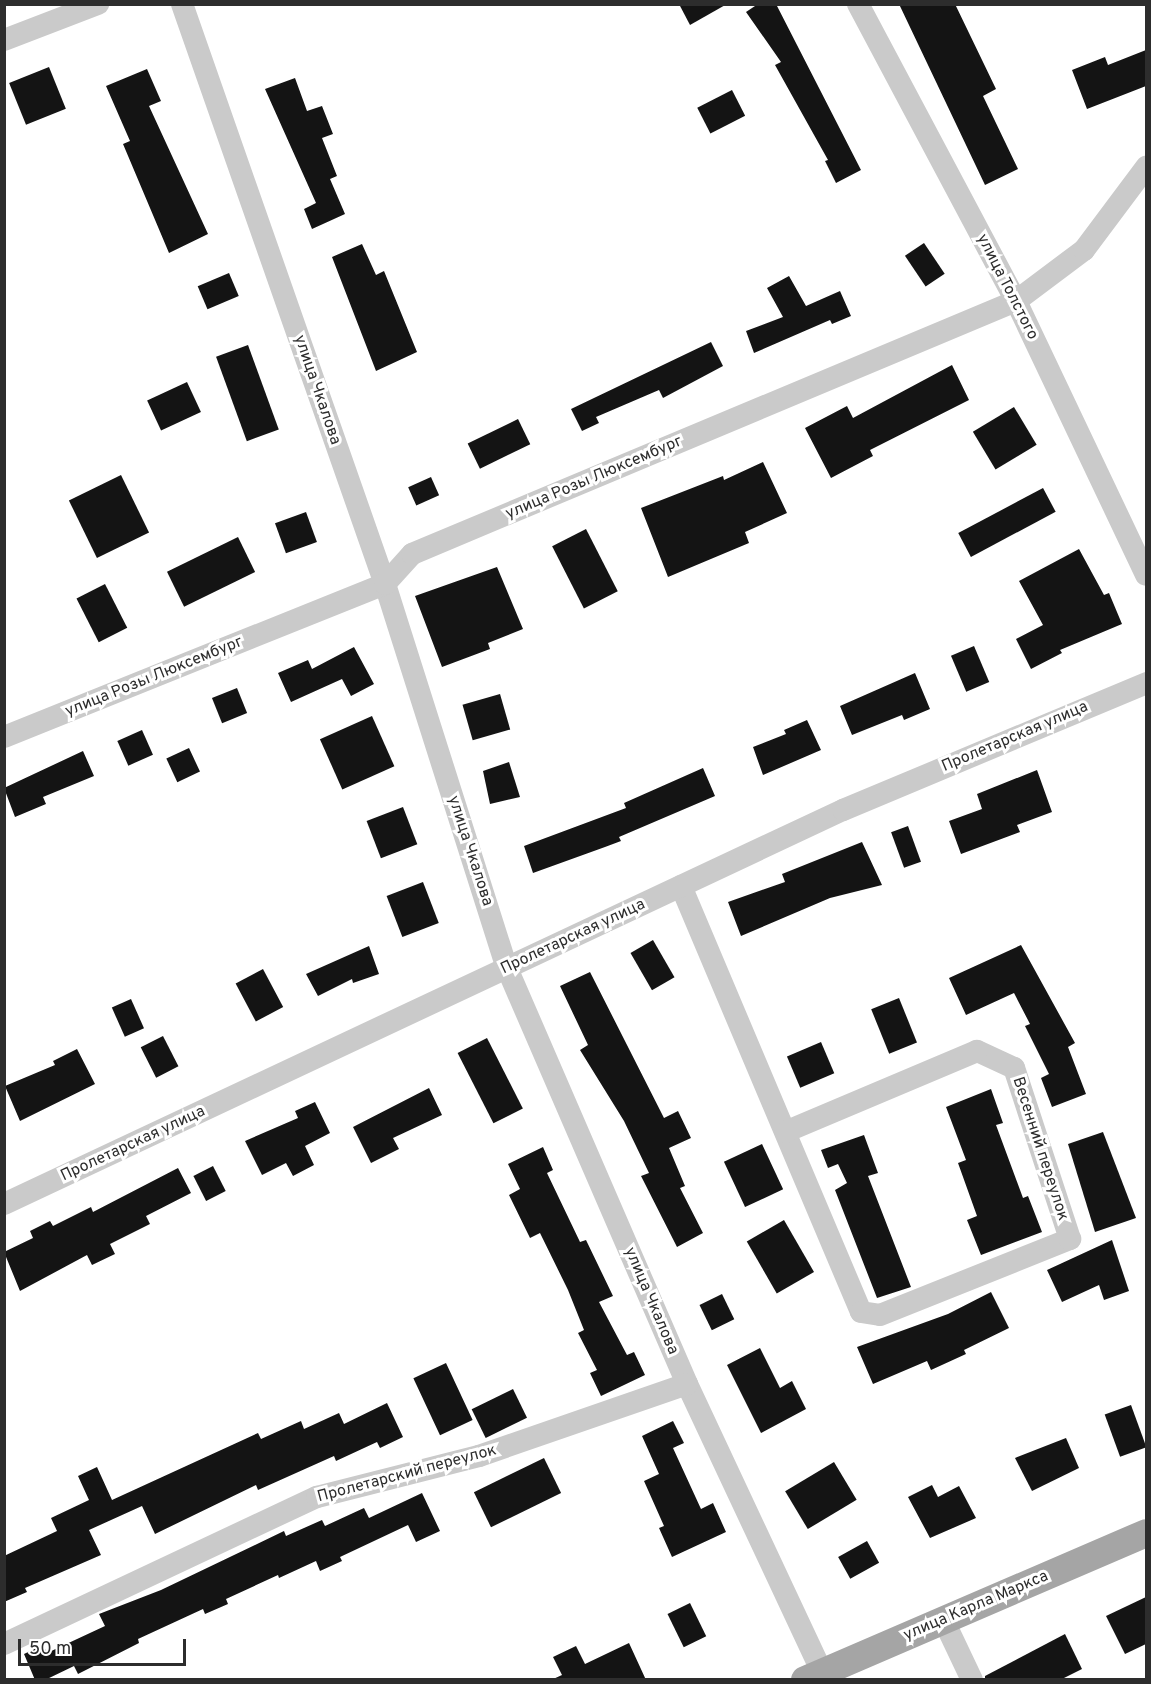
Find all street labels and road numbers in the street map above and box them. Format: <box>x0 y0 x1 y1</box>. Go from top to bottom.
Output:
street label: улица Толстого <box>972 231 1042 343</box>
street label: улица Чкалова <box>289 333 345 447</box>
street label: улица Розы Люксембург <box>503 432 685 524</box>
street label: улица Розы Люксембург <box>62 633 246 721</box>
street label: Пролетарская улица <box>939 697 1091 777</box>
street label: улица Чкалова <box>443 793 497 909</box>
street label: Пролетарская улица <box>498 895 648 979</box>
street label: Весенний переулок <box>1008 1075 1072 1223</box>
street label: Пролетарская улица <box>58 1102 208 1186</box>
street label: улица Чкалова <box>620 1244 682 1358</box>
street label: Пролетарский переулок <box>315 1441 499 1507</box>
street label: улица Карла Маркса <box>901 1567 1051 1645</box>

